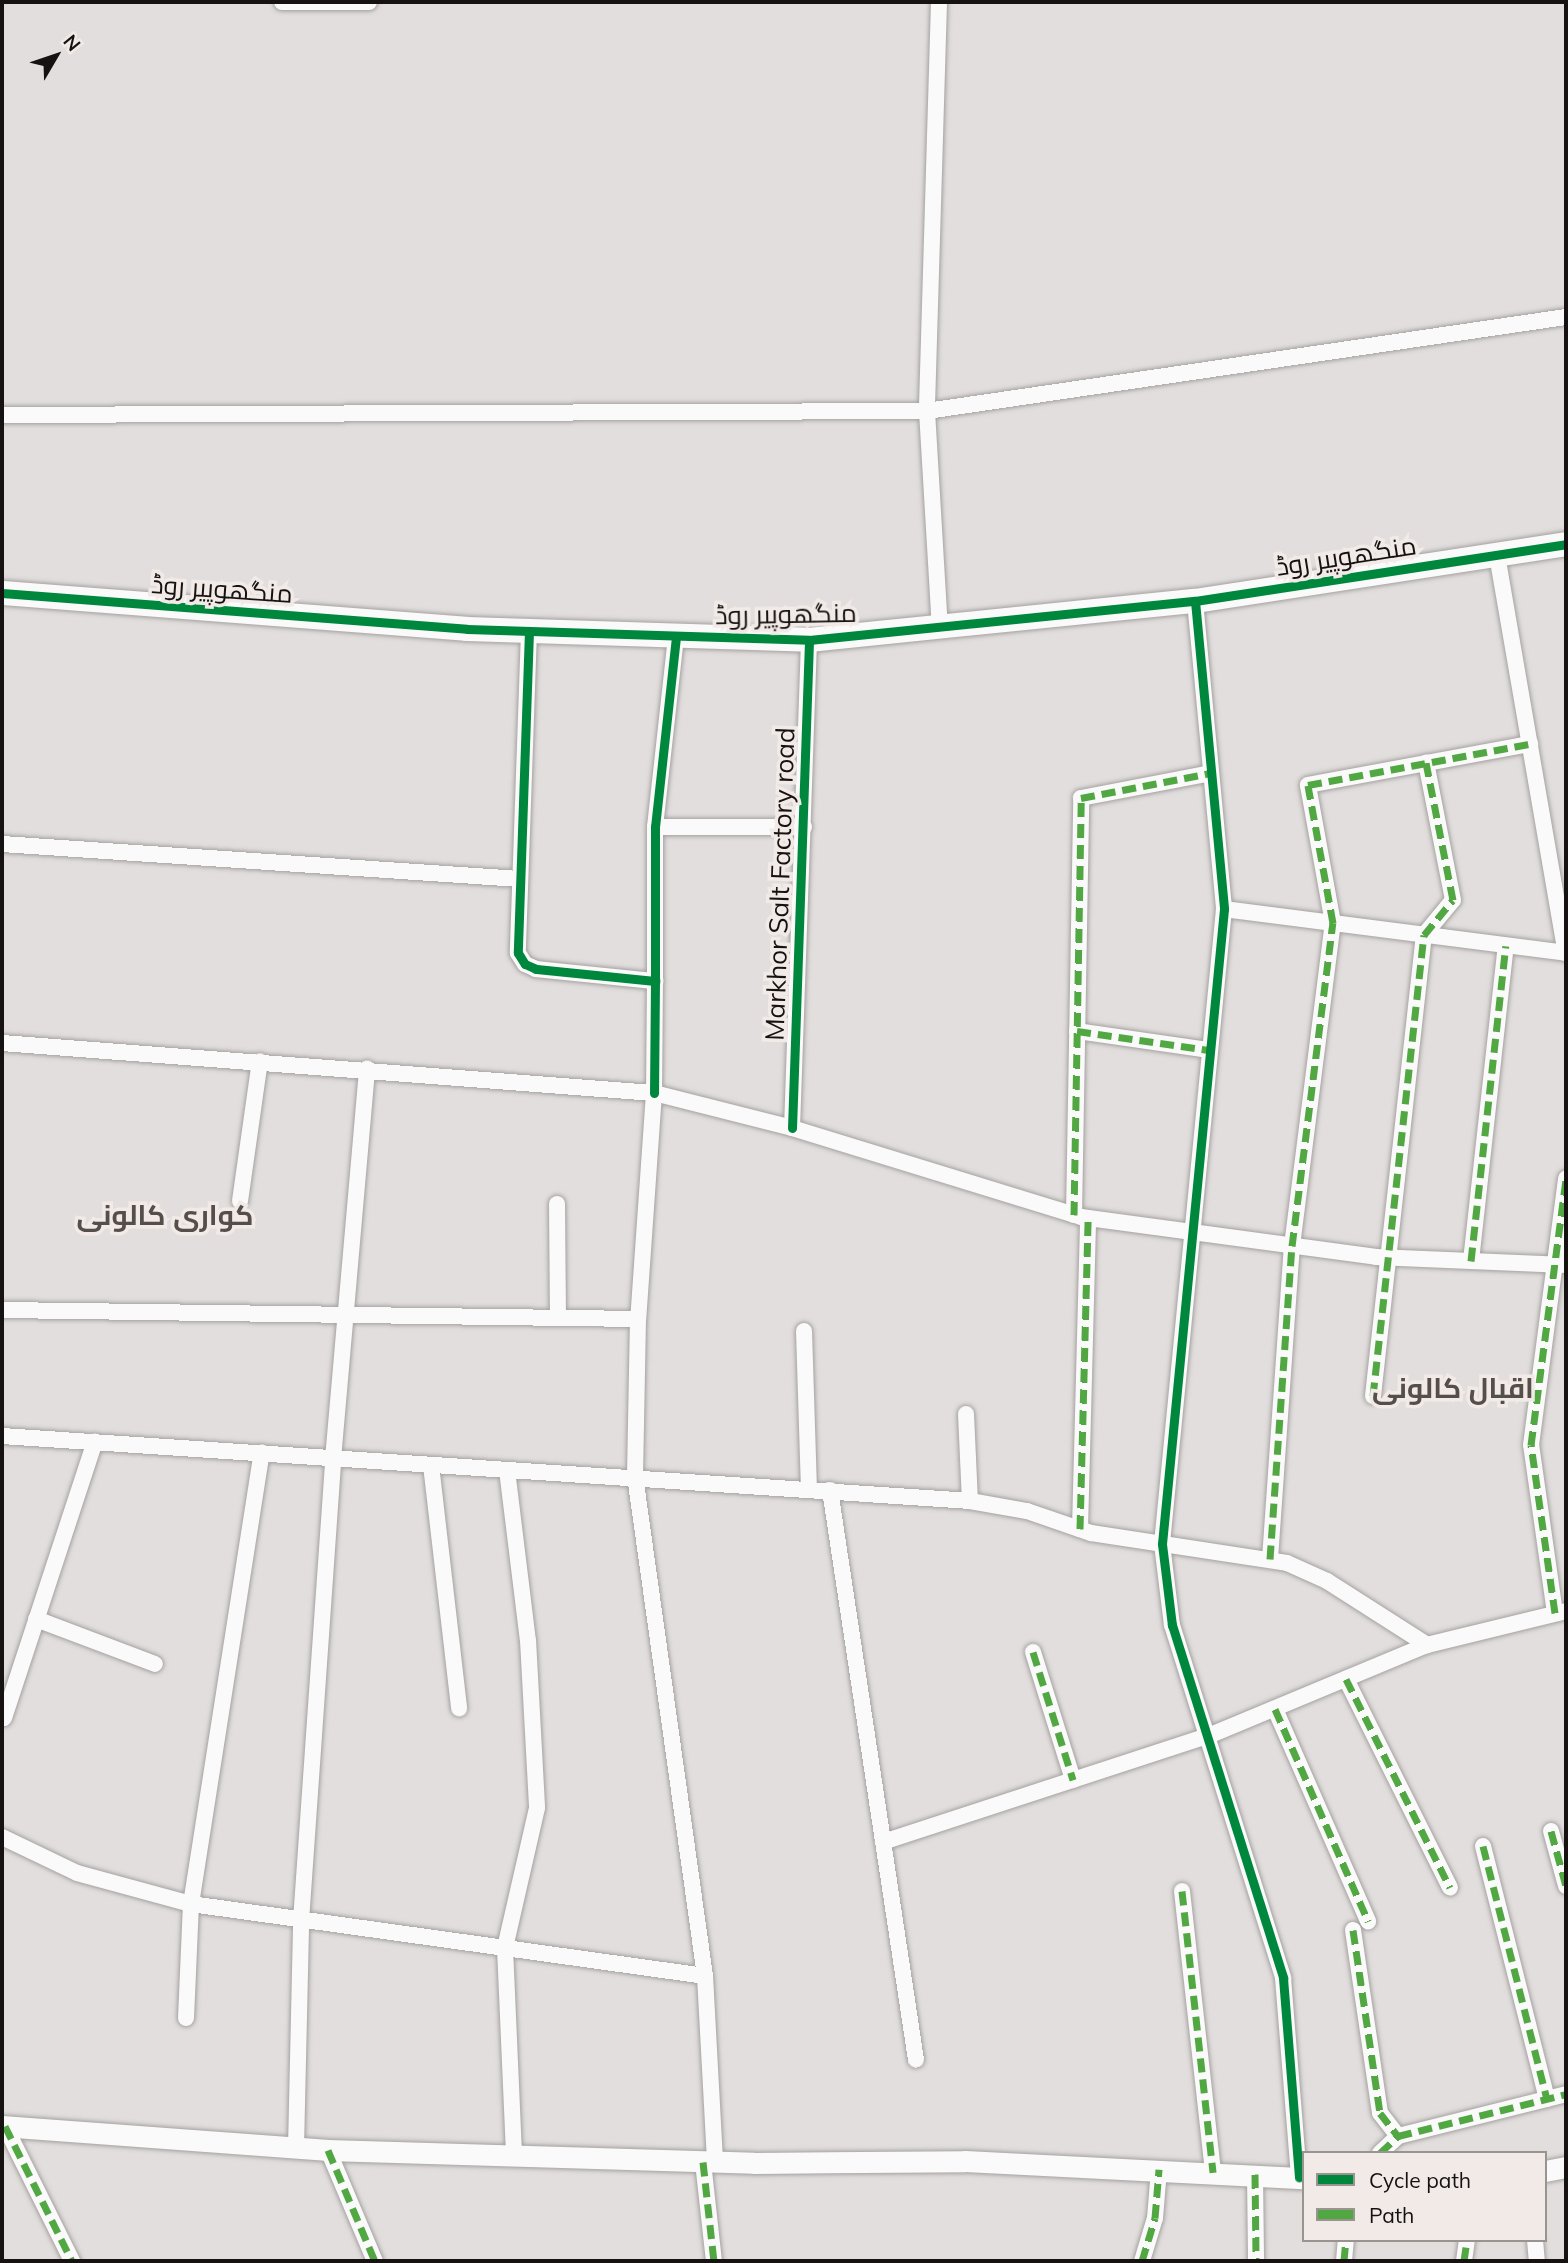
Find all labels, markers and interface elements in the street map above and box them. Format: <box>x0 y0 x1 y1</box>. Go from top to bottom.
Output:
north arrow <box>21 21 91 91</box>
text: N <box>58 30 86 56</box>
street label: منگھوپیر روڈ <box>1274 530 1418 582</box>
street label: منگھوپیر روڈ <box>150 568 294 610</box>
street label: منگھوپیر روڈ <box>715 597 857 631</box>
street label: Markhor Salt Factory road <box>759 727 801 1041</box>
district label: کواری کالونی <box>77 1198 253 1232</box>
district label: اقبال کالونی <box>1372 1371 1534 1405</box>
legend <box>1302 2151 1547 2242</box>
text: Cycle path <box>1369 2167 1471 2193</box>
text: Path <box>1369 2202 1414 2228</box>

